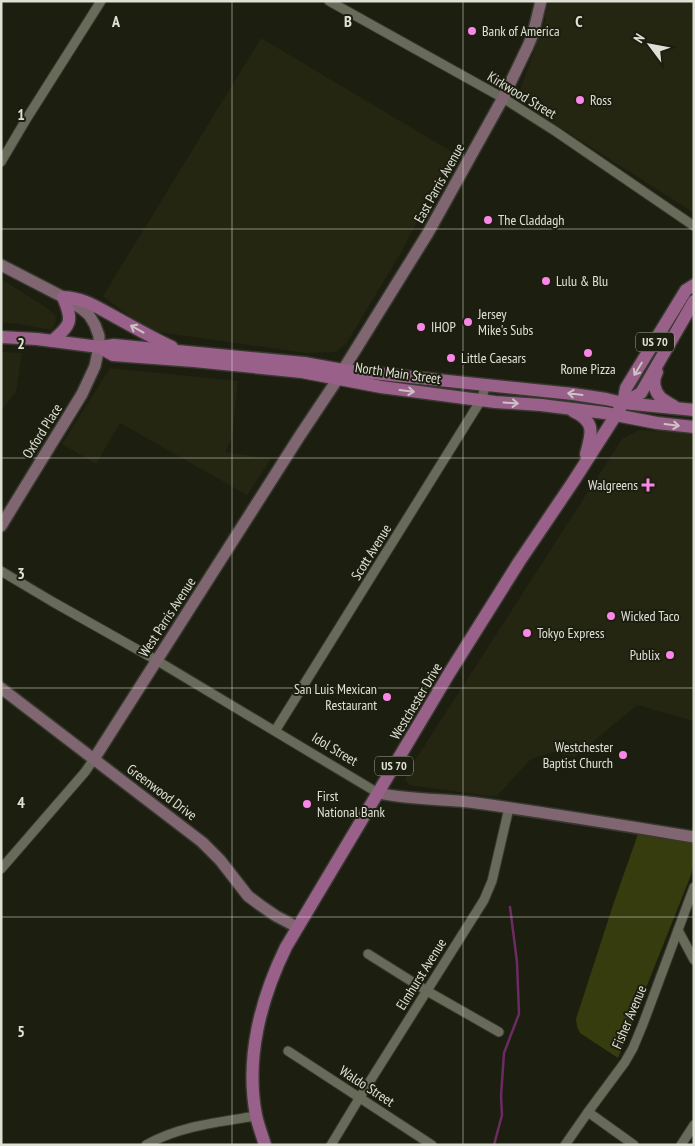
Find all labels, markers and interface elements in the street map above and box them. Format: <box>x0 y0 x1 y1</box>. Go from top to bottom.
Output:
text: A <box>111 11 121 31</box>
text: B <box>344 11 352 31</box>
text: C <box>575 11 583 31</box>
north arrow <box>625 20 675 70</box>
place label: Bank of America <box>482 22 559 40</box>
marker: Bank of America <box>466 25 478 37</box>
text: N <box>629 30 649 46</box>
street label: Kirkwood Street <box>484 67 560 123</box>
place label: Ross <box>590 91 612 109</box>
marker: Ross <box>574 94 586 106</box>
text: 1 <box>17 104 25 124</box>
street label: East Parris Avenue <box>410 140 468 226</box>
place label: The Claddagh <box>498 211 564 229</box>
marker: The Claddagh <box>482 214 494 226</box>
place label: Lulu & Blu <box>556 272 608 290</box>
marker: Lulu & Blu <box>540 275 552 287</box>
place label: Jersey Mike's Subs <box>477 305 533 339</box>
marker: Jersey Mike's Subs <box>462 316 474 328</box>
place label: IHOP <box>431 318 456 336</box>
marker: IHOP <box>415 321 427 333</box>
one-way arrow <box>131 324 145 334</box>
road number: US 70 <box>636 332 674 352</box>
text: 2 <box>17 333 25 353</box>
marker: Rome Pizza <box>582 347 594 359</box>
place label: Little Caesars <box>461 349 526 367</box>
marker: Little Caesars <box>445 352 457 364</box>
street label: North Main Street <box>354 358 442 388</box>
place label: Rome Pizza <box>560 360 616 378</box>
one-way arrow <box>633 361 643 375</box>
one-way arrow <box>398 386 414 396</box>
one-way arrow <box>567 389 583 399</box>
one-way arrow <box>502 399 518 408</box>
street label: Oxford Place <box>18 400 66 462</box>
one-way arrow <box>663 420 679 430</box>
place label: Walgreens <box>588 476 638 494</box>
marker: Walgreens <box>642 479 654 491</box>
street label: Scott Avenue <box>347 521 395 583</box>
text: 3 <box>17 563 25 583</box>
street label: West Parris Avenue <box>135 574 200 660</box>
place label: Wicked Taco <box>621 607 680 625</box>
marker: Wicked Taco <box>605 610 617 622</box>
place label: Tokyo Express <box>537 624 605 642</box>
marker: Tokyo Express <box>521 627 533 639</box>
place label: Publix <box>630 646 660 664</box>
marker: Publix <box>664 649 676 661</box>
street label: Westchester Drive <box>386 659 446 743</box>
place label: San Luis Mexican Restaurant <box>294 680 377 714</box>
marker: San Luis Mexican Restaurant <box>381 691 393 703</box>
street label: Idol Street <box>309 728 361 770</box>
place label: Westchester Baptist Church <box>543 738 613 772</box>
marker: Westchester Baptist Church <box>617 749 629 761</box>
road number: US 70 <box>375 756 413 776</box>
street label: Greenwood Drive <box>123 760 201 824</box>
place label: First National Bank <box>317 787 385 821</box>
text: 4 <box>17 792 25 812</box>
marker: First National Bank <box>301 798 313 810</box>
street label: Elmhurst Avenue <box>392 935 450 1013</box>
street label: Fisher Avenue <box>608 982 651 1052</box>
text: 5 <box>17 1021 25 1041</box>
street label: Waldo Street <box>336 1062 398 1110</box>

